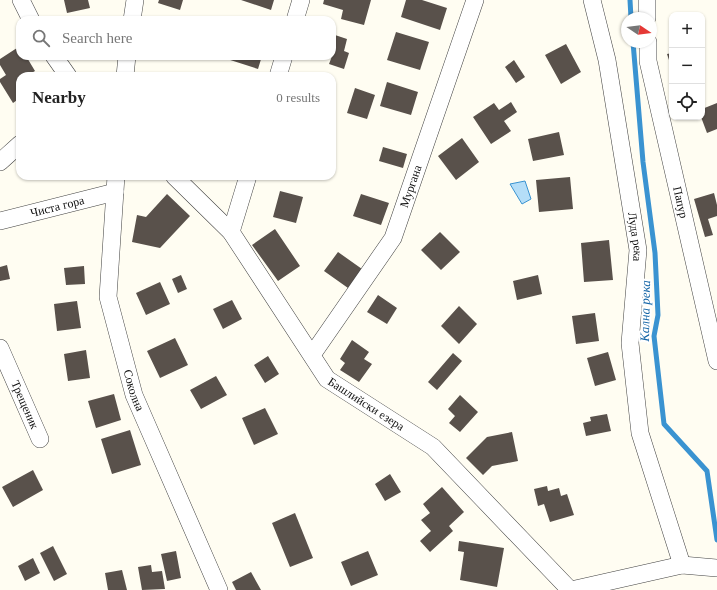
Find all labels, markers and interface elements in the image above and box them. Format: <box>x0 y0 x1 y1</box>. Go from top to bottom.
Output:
north arrow <box>621 12 657 48</box>
map controls <box>669 12 705 120</box>
button: + <box>669 12 705 48</box>
search box <box>16 16 336 60</box>
icon: search <box>30 27 52 49</box>
text: Search here <box>62 30 132 46</box>
button: − <box>669 48 705 84</box>
button: locate <box>669 84 705 120</box>
text: Nearby <box>32 88 86 107</box>
text: 0 results <box>276 90 320 105</box>
street label: Мургана <box>397 162 425 210</box>
street label: Папур <box>670 185 691 220</box>
street label: Чиста гора <box>29 193 86 220</box>
street label: Луда река <box>625 211 645 263</box>
water label: Кална река <box>637 280 653 343</box>
street label: Соколна <box>121 368 147 414</box>
street label: Башлийски езера <box>325 375 407 434</box>
street label: Трещеник <box>8 378 42 431</box>

